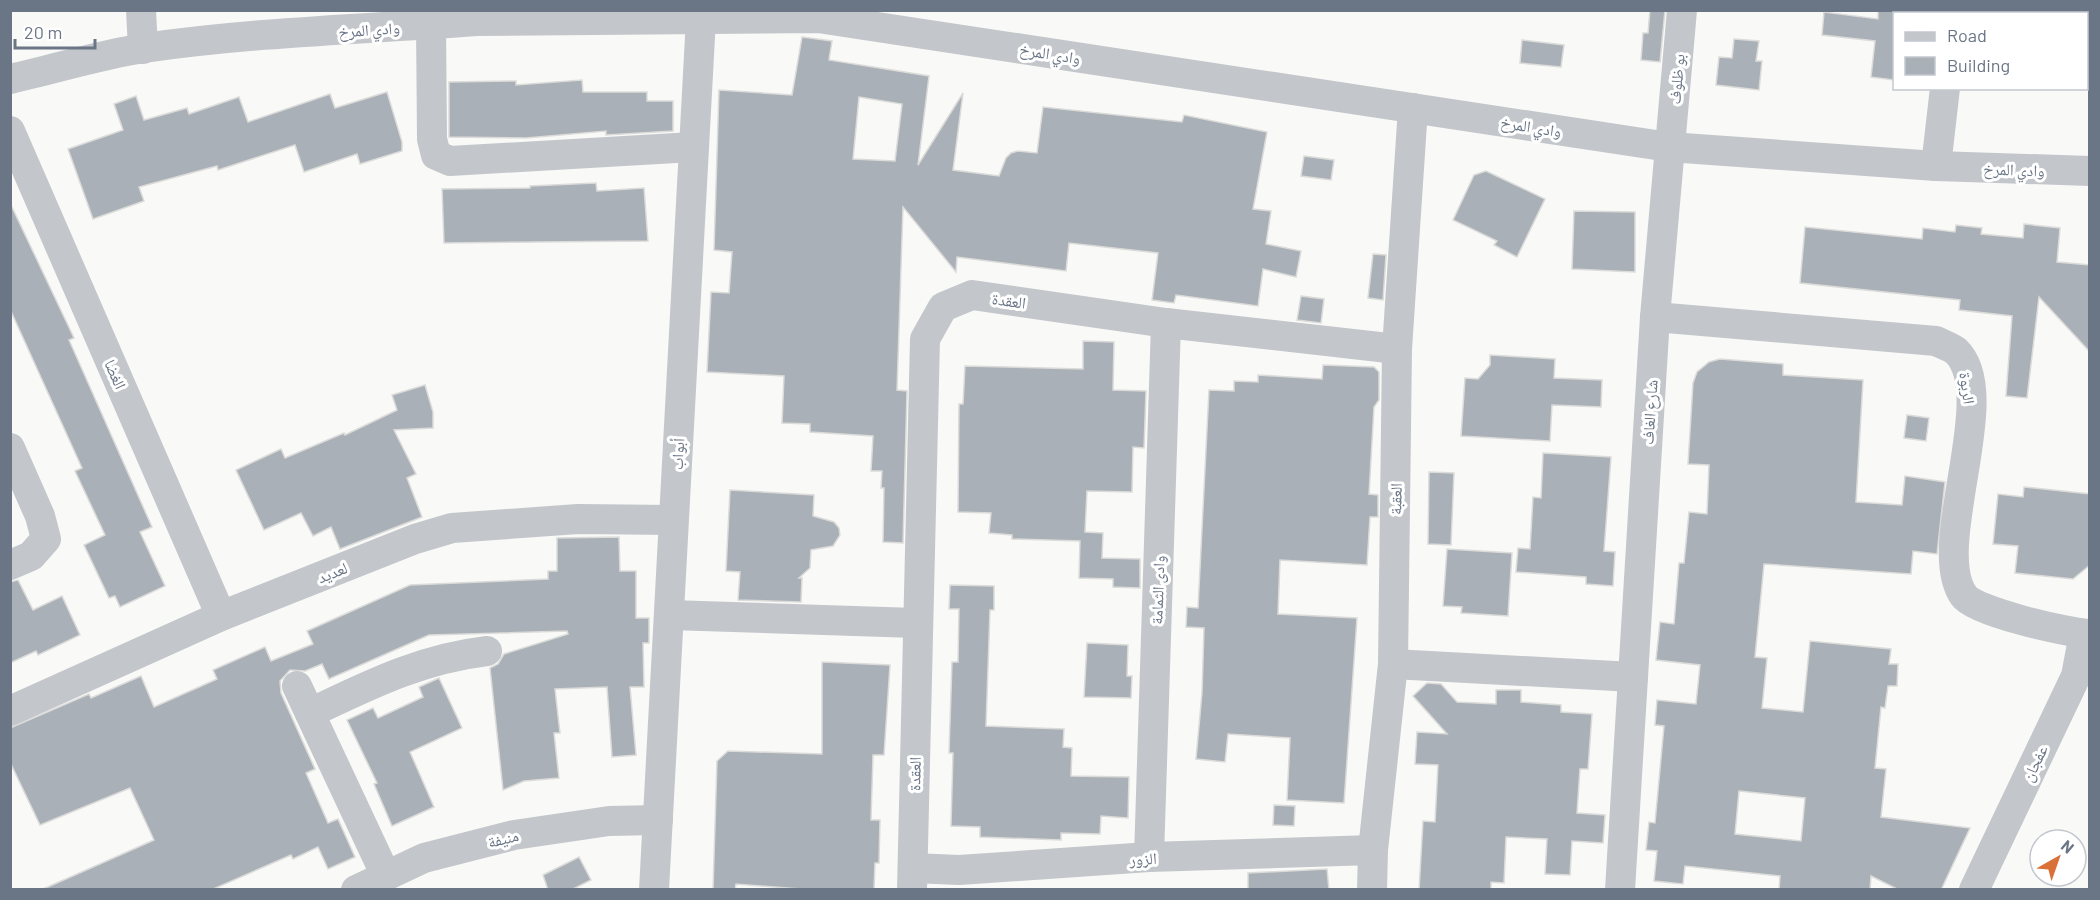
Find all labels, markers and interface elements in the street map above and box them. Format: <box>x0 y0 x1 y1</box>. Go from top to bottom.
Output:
scale bar <box>15 12 94 50</box>
legend <box>1893 12 2088 90</box>
street label: وادي المرخ <box>338 17 401 45</box>
text: 20 m <box>24 21 62 43</box>
text: Road <box>1947 24 1987 46</box>
street label: وادي المرخ <box>1018 39 1082 71</box>
street label: بو ظلوف <box>1664 53 1689 105</box>
text: Building <box>1947 54 2010 76</box>
street label: وادي المرخ <box>1499 112 1563 144</box>
street label: وادي المرخ <box>1983 158 2045 184</box>
street label: العقدة <box>991 288 1027 312</box>
street label: الغضا <box>101 356 131 392</box>
street label: الربوة <box>1955 371 1980 405</box>
street label: شارع الغاف <box>1637 379 1663 445</box>
street label: أبواب <box>667 438 688 470</box>
street label: العقبة <box>1385 483 1405 515</box>
street label: وادى الثمامة <box>1146 555 1170 625</box>
street label: لعديد <box>314 557 350 587</box>
street label: عفجان <box>2017 742 2053 785</box>
street label: العقدة <box>904 757 924 791</box>
street label: منيفة <box>486 825 520 851</box>
north arrow <box>2028 828 2088 888</box>
text: N <box>2058 835 2078 857</box>
street label: الزور <box>1128 848 1157 869</box>

